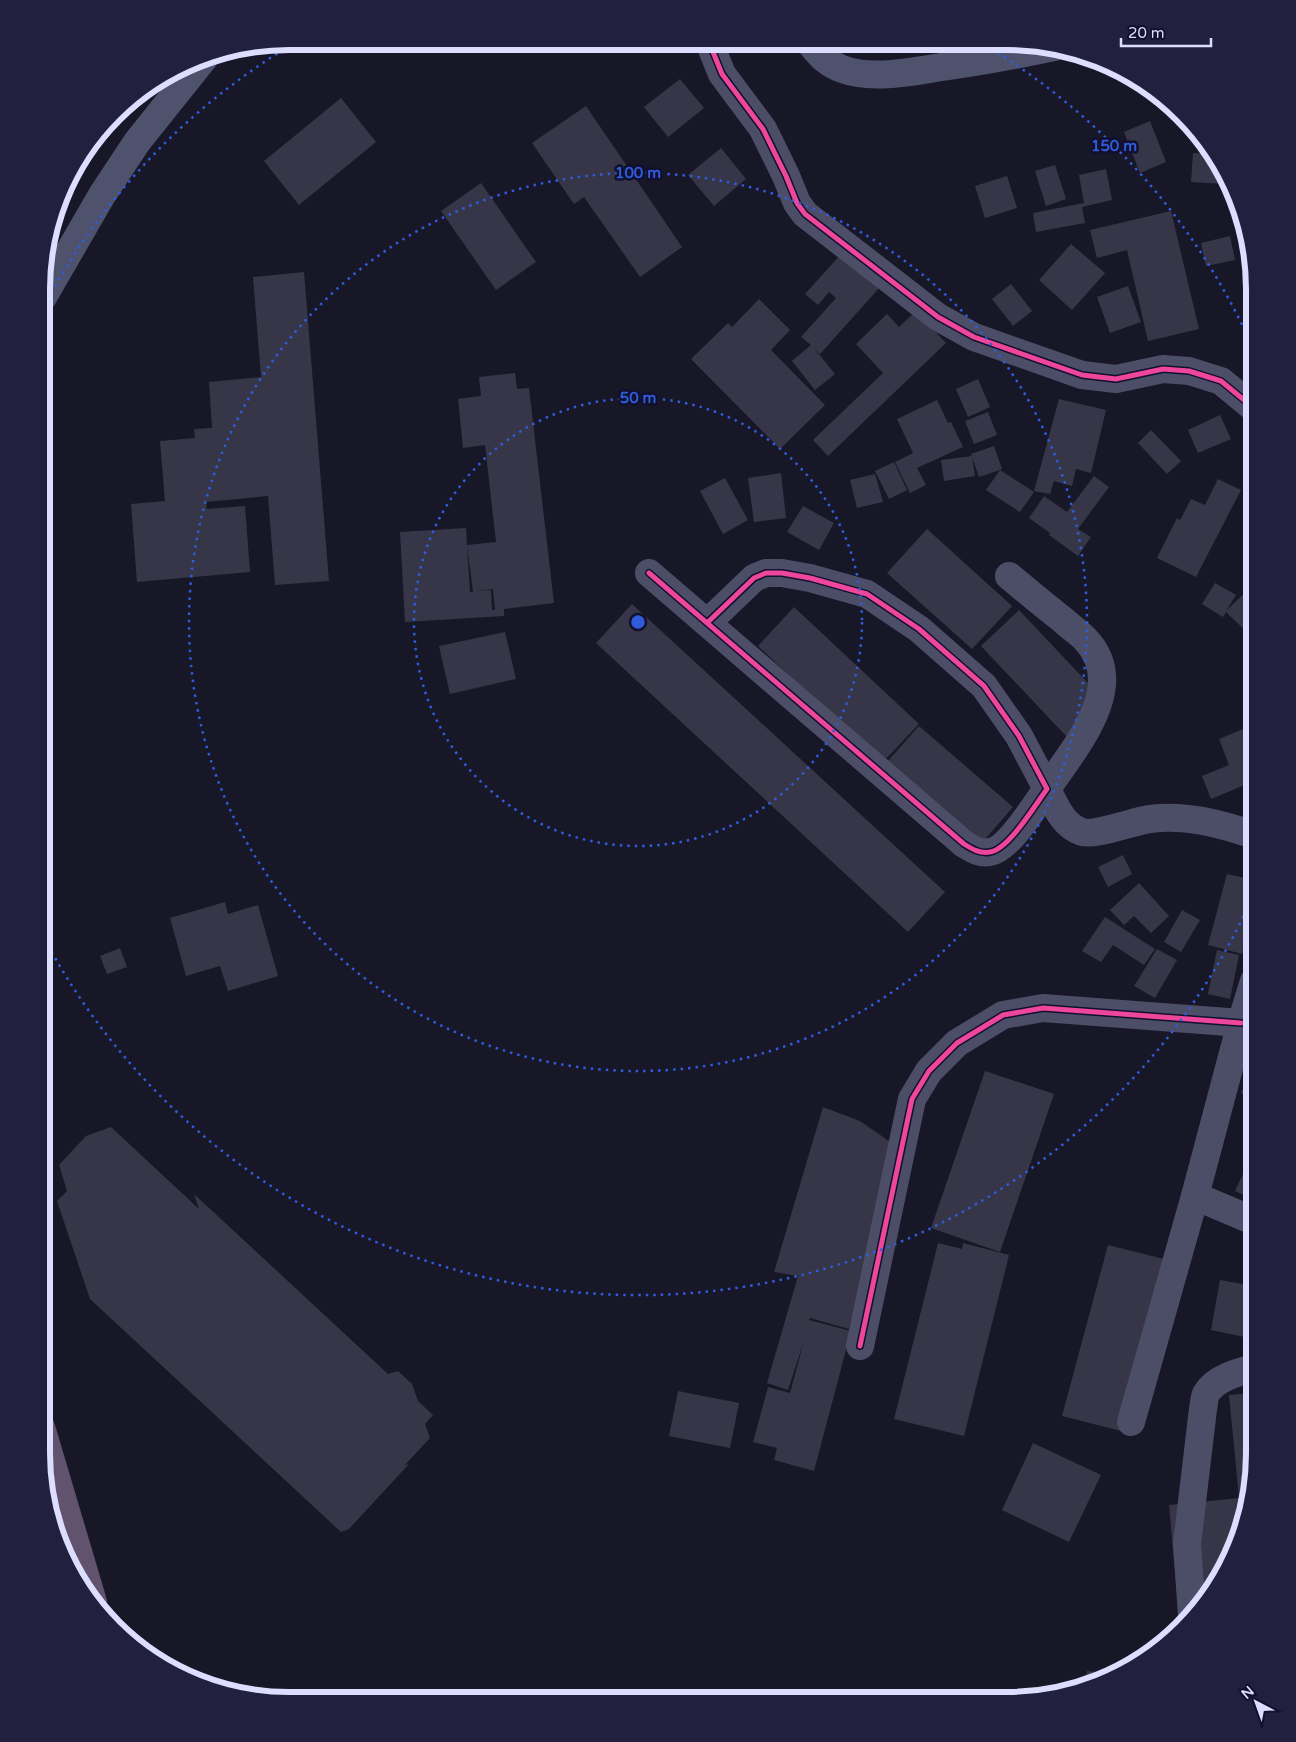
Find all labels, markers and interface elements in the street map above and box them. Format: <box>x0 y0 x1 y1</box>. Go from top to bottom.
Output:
scale bar <box>1121 15 1211 47</box>
text: 20 m <box>1128 24 1165 42</box>
text: 150 m <box>1091 137 1137 155</box>
text: 100 m <box>615 164 661 182</box>
text: 50 m <box>620 389 656 407</box>
centre of rings <box>629 613 647 631</box>
north arrow <box>1231 1677 1281 1727</box>
text: N <box>1238 1682 1258 1703</box>

